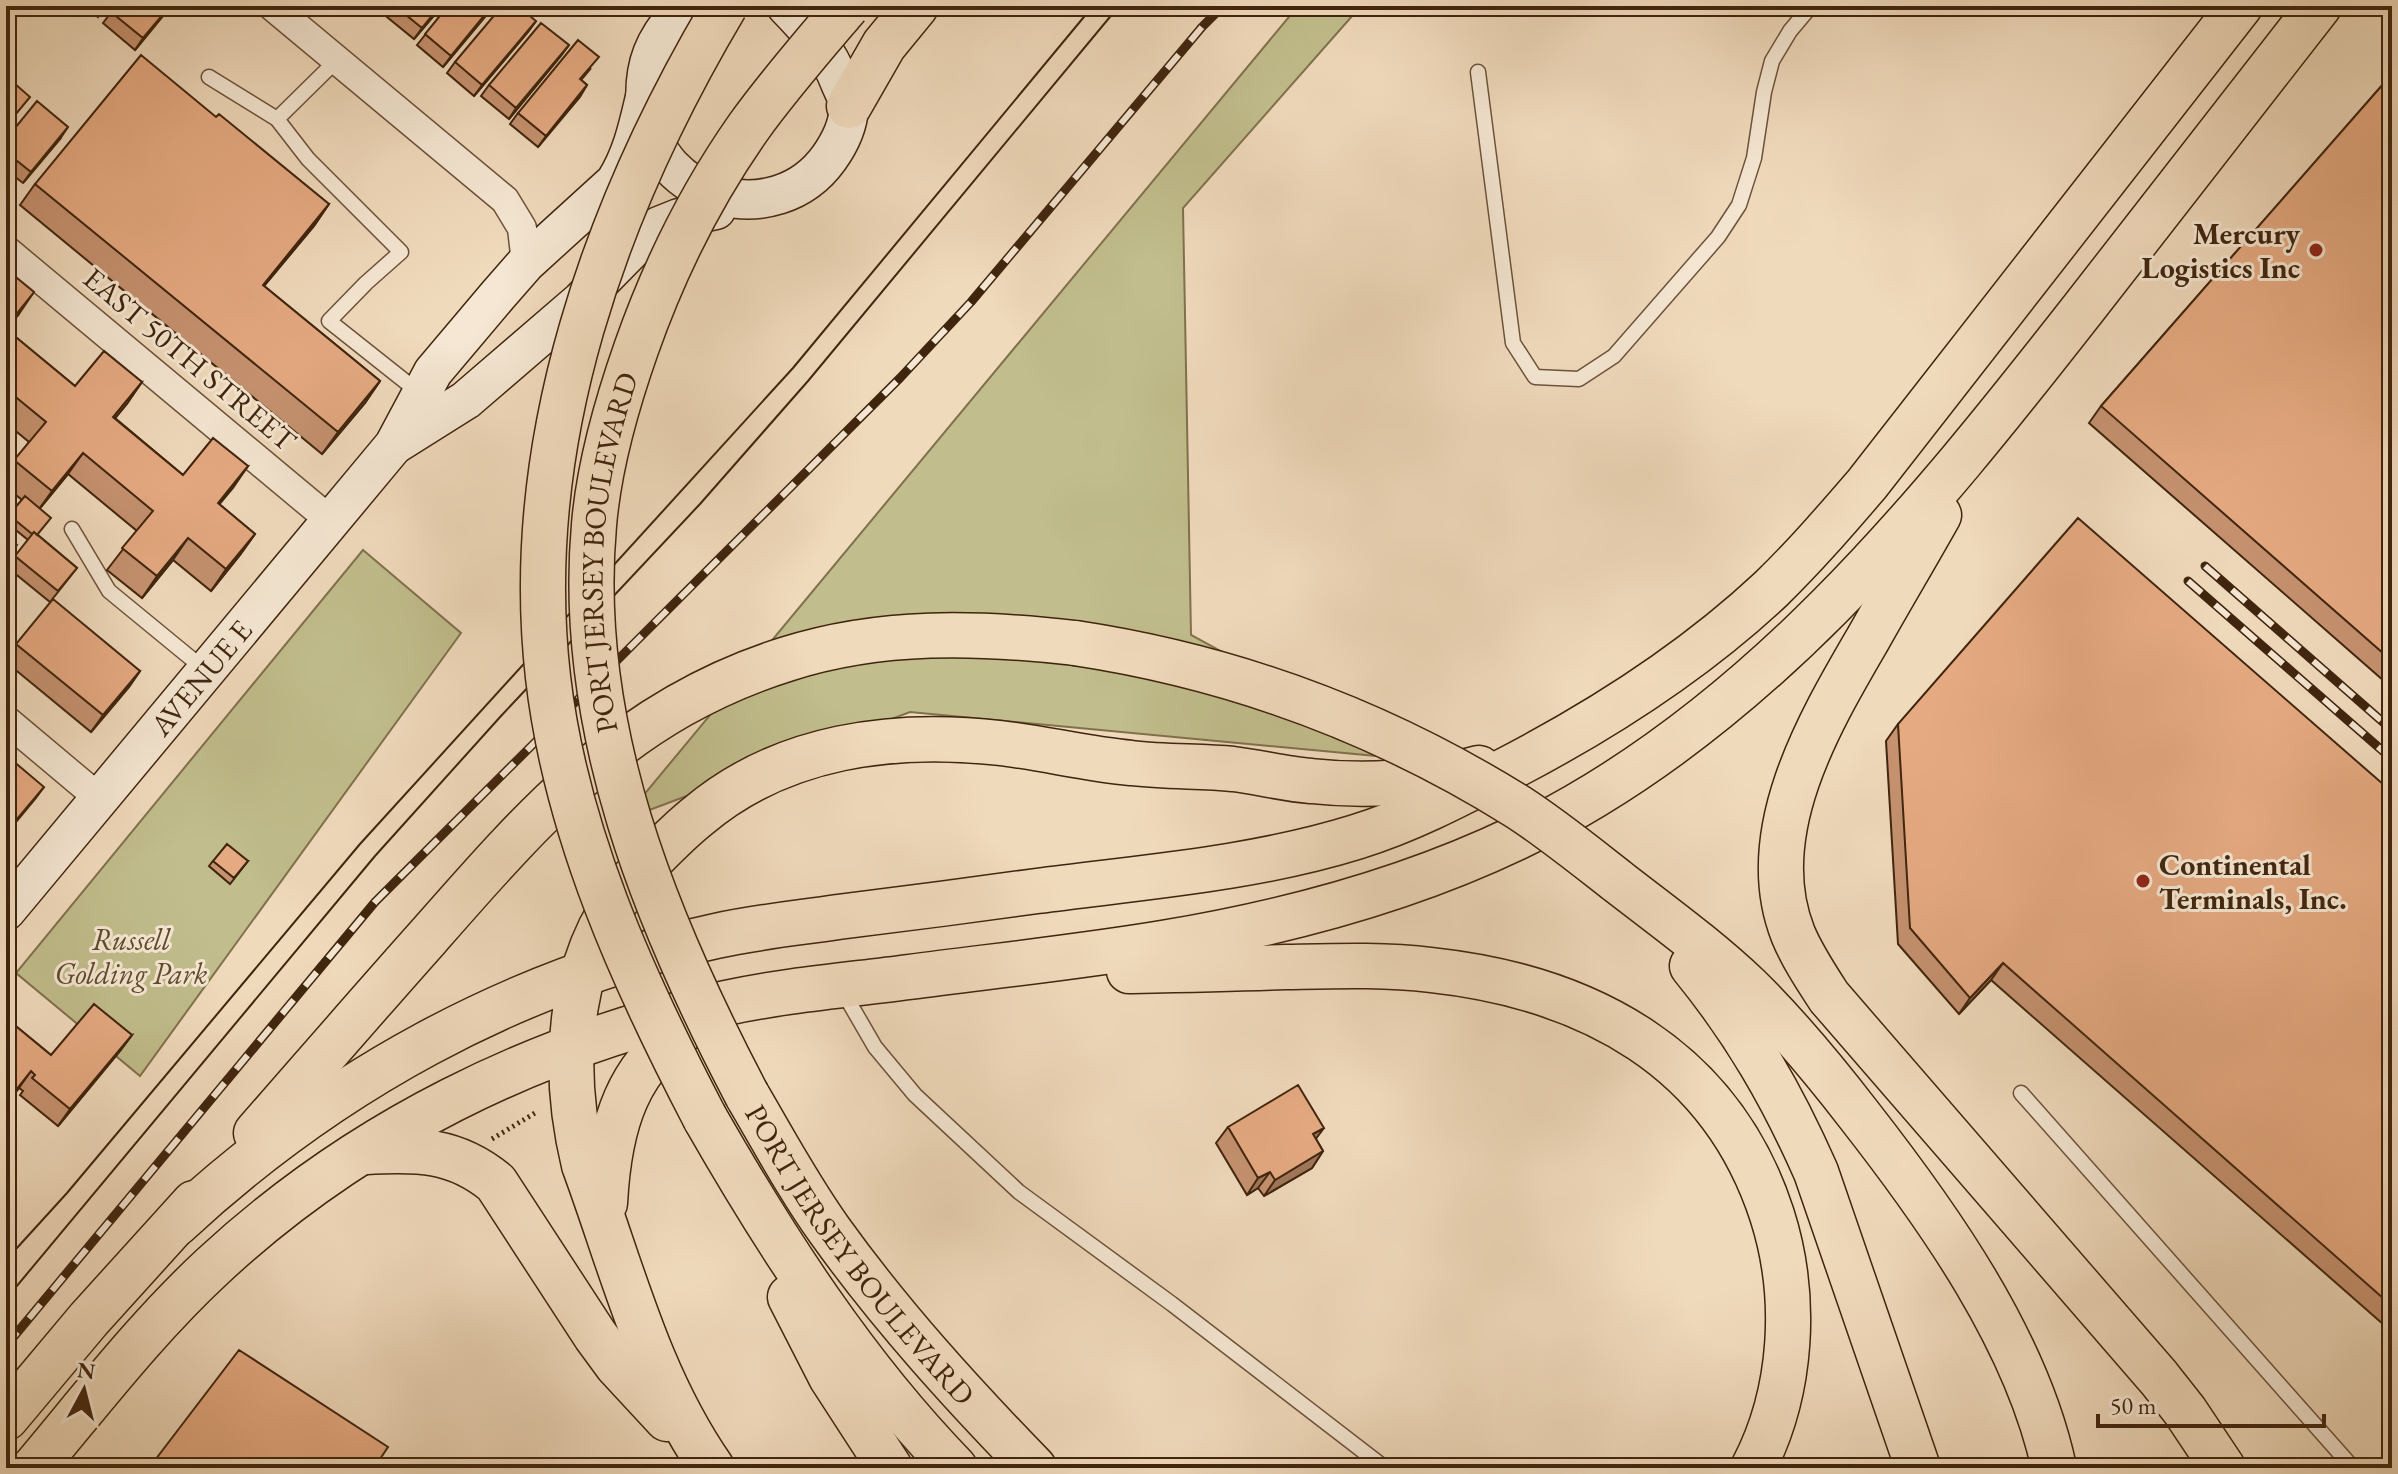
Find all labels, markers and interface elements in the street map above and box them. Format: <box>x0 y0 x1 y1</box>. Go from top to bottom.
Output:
place label: Mercury Logistics Inc <box>2142 214 2301 287</box>
marker: Mercury Logistics Inc <box>2307 241 2325 259</box>
street label: EAST 50TH STREET <box>75 258 305 460</box>
street label: PORT JERSEY BOULEVARD <box>572 367 646 737</box>
street label: AVENUE E <box>140 611 260 744</box>
place label: Continental Terminals, Inc. <box>2159 845 2347 918</box>
marker: Continental Terminals, Inc. <box>2134 872 2152 890</box>
park label: Russell Golding Park <box>55 920 208 993</box>
street label: PORT JERSEY BOULEVARD <box>737 1097 984 1413</box>
north arrow <box>44 1350 124 1430</box>
text: N <box>76 1355 97 1386</box>
scale bar <box>2098 1378 2324 1428</box>
text: 50 m <box>2110 1390 2157 1421</box>

